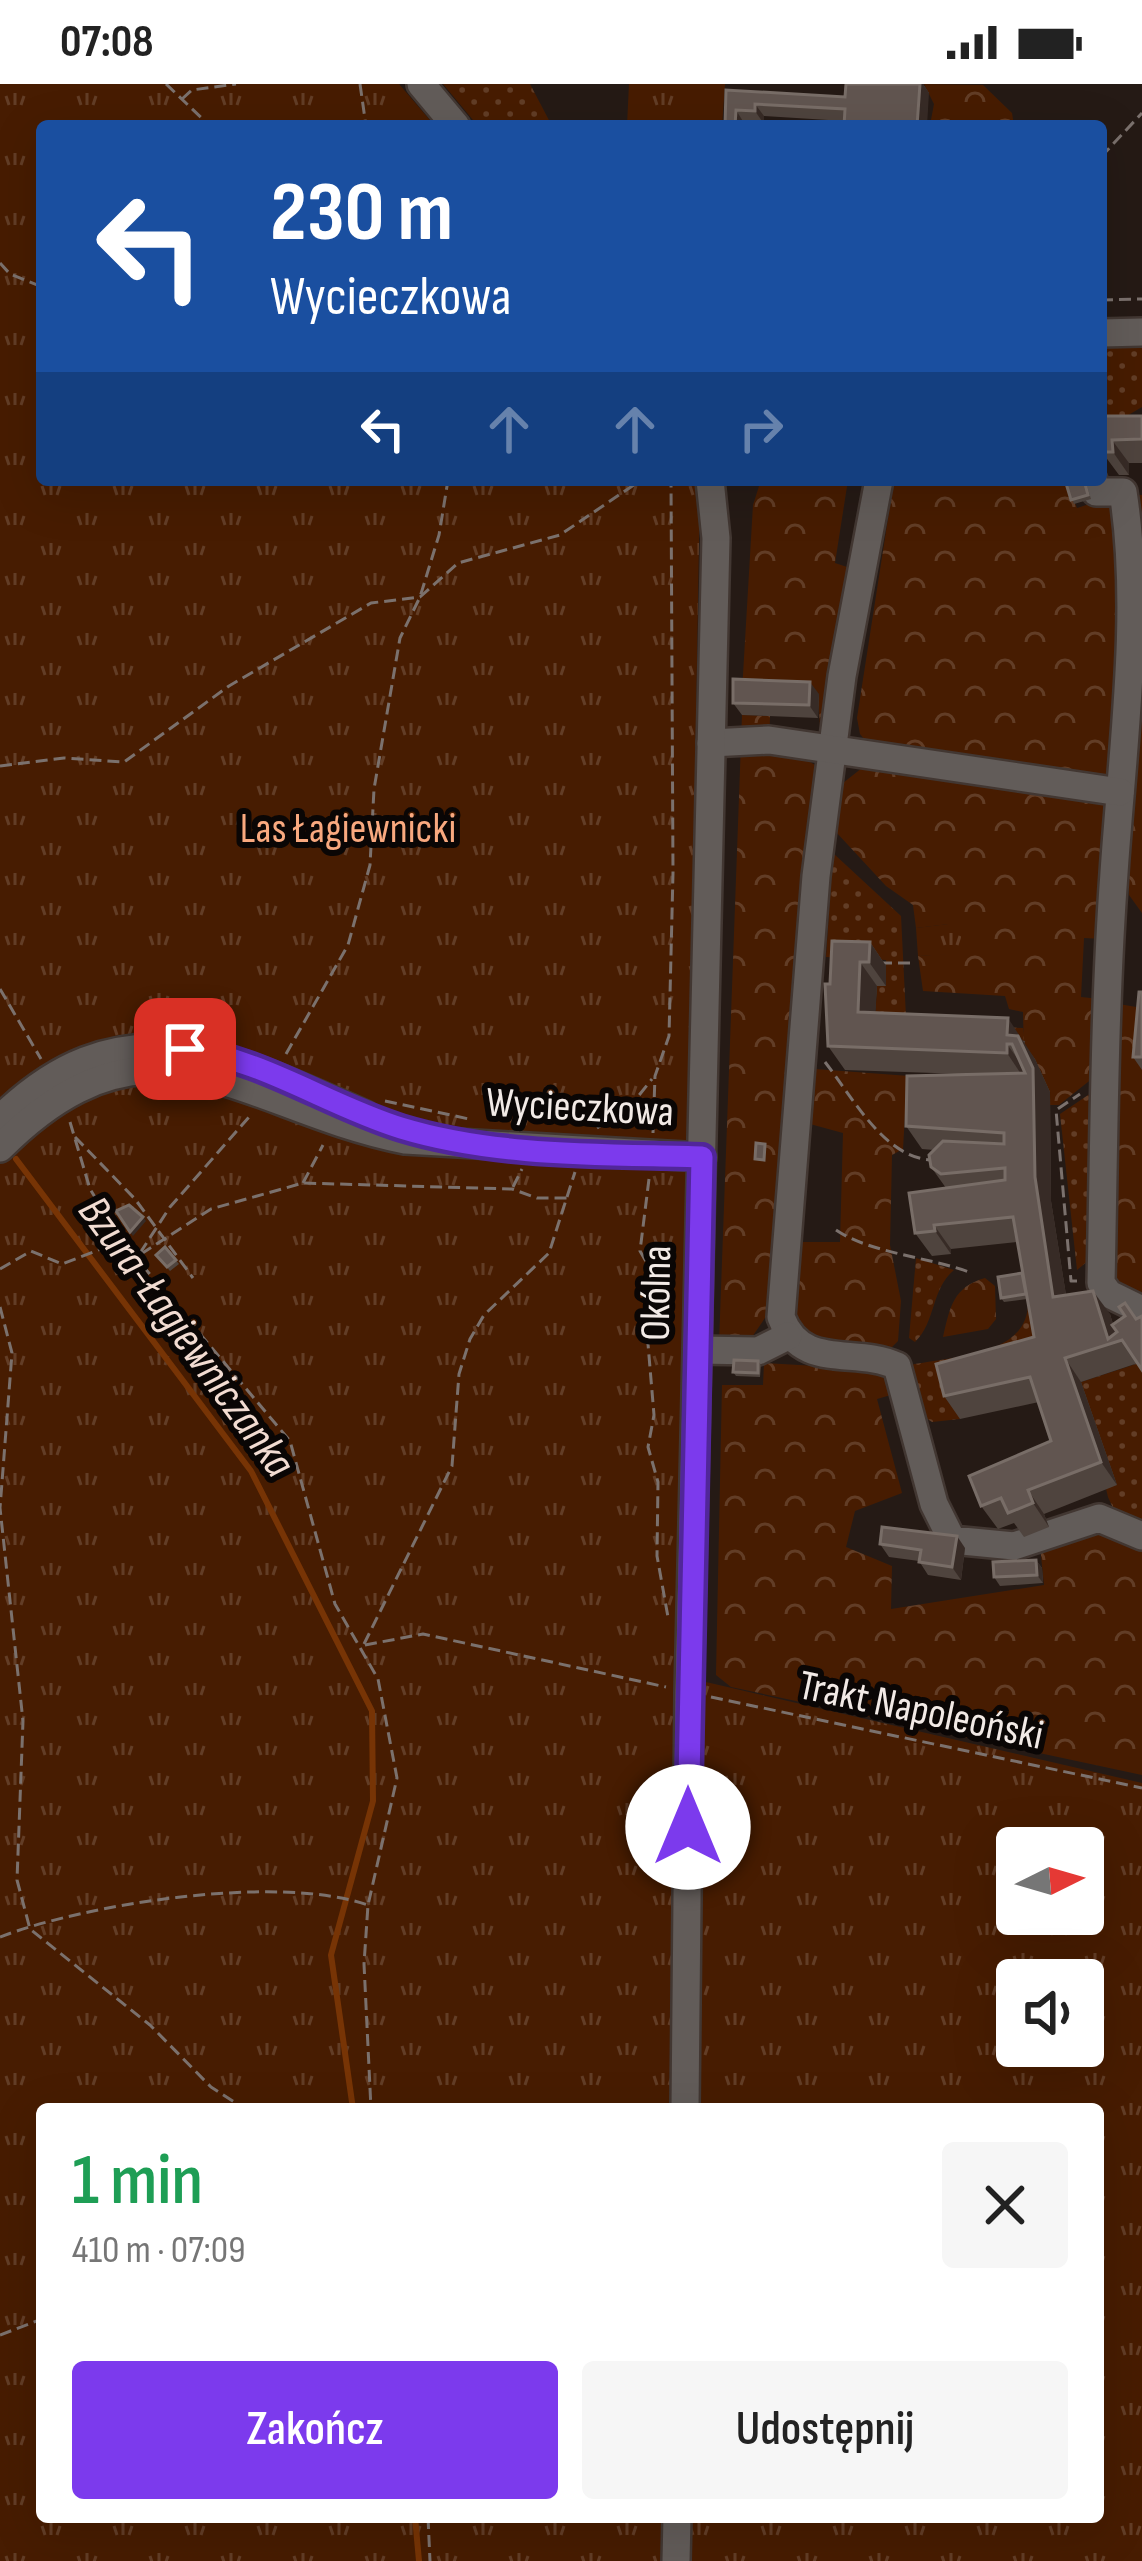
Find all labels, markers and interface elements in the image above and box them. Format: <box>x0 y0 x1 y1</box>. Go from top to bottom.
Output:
text: 07:08 <box>60 15 154 70</box>
text: 230 m <box>270 163 453 264</box>
icon: left <box>72 168 228 324</box>
text: Wycieczkowa <box>270 265 512 330</box>
icon: left <box>350 396 416 462</box>
icon: ahead <box>476 396 542 462</box>
icon: ahead <box>602 396 668 462</box>
icon: right <box>728 396 794 462</box>
park label: Las Łagiewnicki <box>240 804 456 855</box>
pin <box>134 998 236 1100</box>
icon: arrive <box>152 1016 218 1082</box>
street label: Wycieczkowa <box>485 1078 675 1138</box>
water label: Bzura-Łagiewniczanka <box>66 1186 306 1488</box>
street label: Okólna <box>631 1245 683 1341</box>
street label: Trakt Napoleoński <box>794 1660 1048 1762</box>
position arrow <box>625 1764 751 1890</box>
north arrow <box>996 1827 1104 1935</box>
map controls <box>996 1827 1104 2067</box>
button: sound <box>996 1959 1104 2067</box>
text: 1 min <box>72 2138 203 2225</box>
button: close <box>942 2142 1068 2268</box>
text: 410 m · 07:09 <box>72 2227 246 2274</box>
button: Zakończ <box>72 2361 558 2499</box>
button: Udostępnij <box>582 2361 1068 2499</box>

